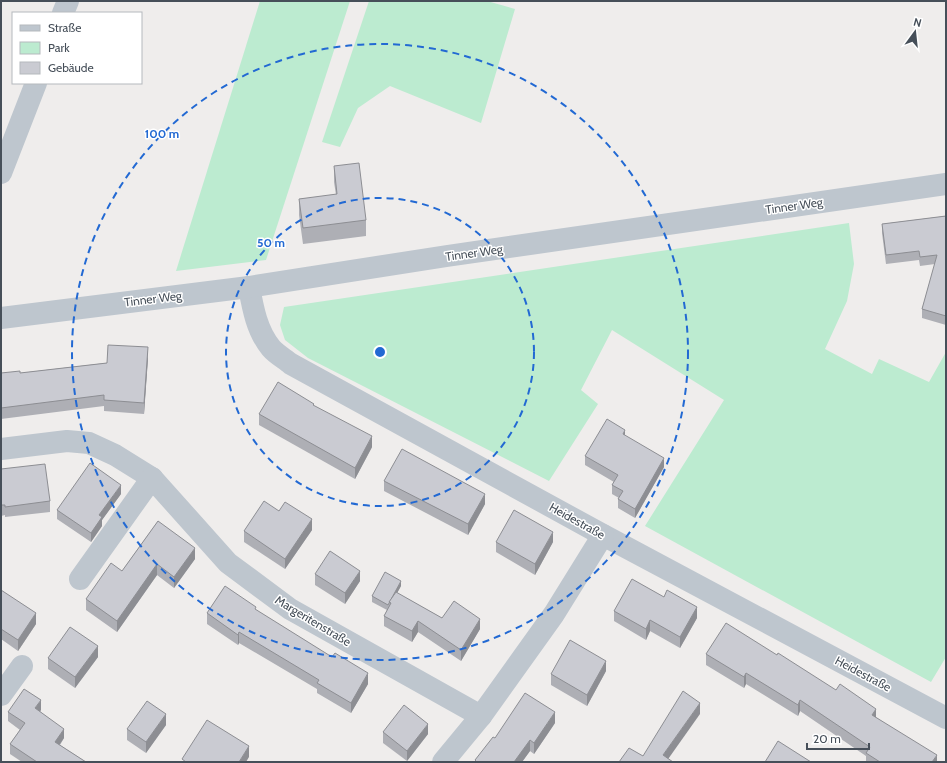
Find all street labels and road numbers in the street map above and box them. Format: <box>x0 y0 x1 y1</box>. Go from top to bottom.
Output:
street label: Tinner Weg <box>764 194 825 217</box>
street label: Tinner Weg <box>444 241 505 264</box>
street label: Tinner Weg <box>123 287 184 309</box>
street label: Heidestraße <box>547 499 608 542</box>
street label: Margeritenstraße <box>273 592 354 649</box>
street label: Heidestraße <box>833 653 894 695</box>

